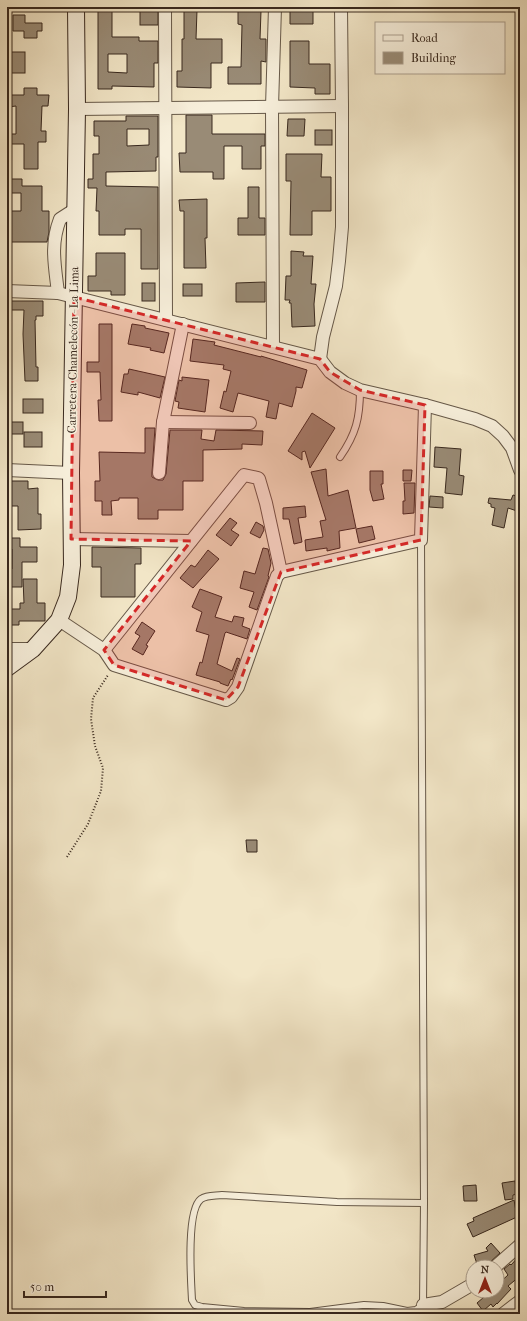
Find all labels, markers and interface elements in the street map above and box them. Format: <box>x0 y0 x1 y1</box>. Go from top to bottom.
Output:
legend <box>375 22 505 74</box>
text: Road <box>411 31 438 45</box>
text: Building <box>411 51 456 65</box>
street label: Carretera Chamelecón - La Lima <box>65 266 81 433</box>
north arrow <box>465 1259 505 1299</box>
text: N <box>481 1263 490 1276</box>
scale bar <box>24 1273 106 1299</box>
text: 50 m <box>30 1280 54 1294</box>

